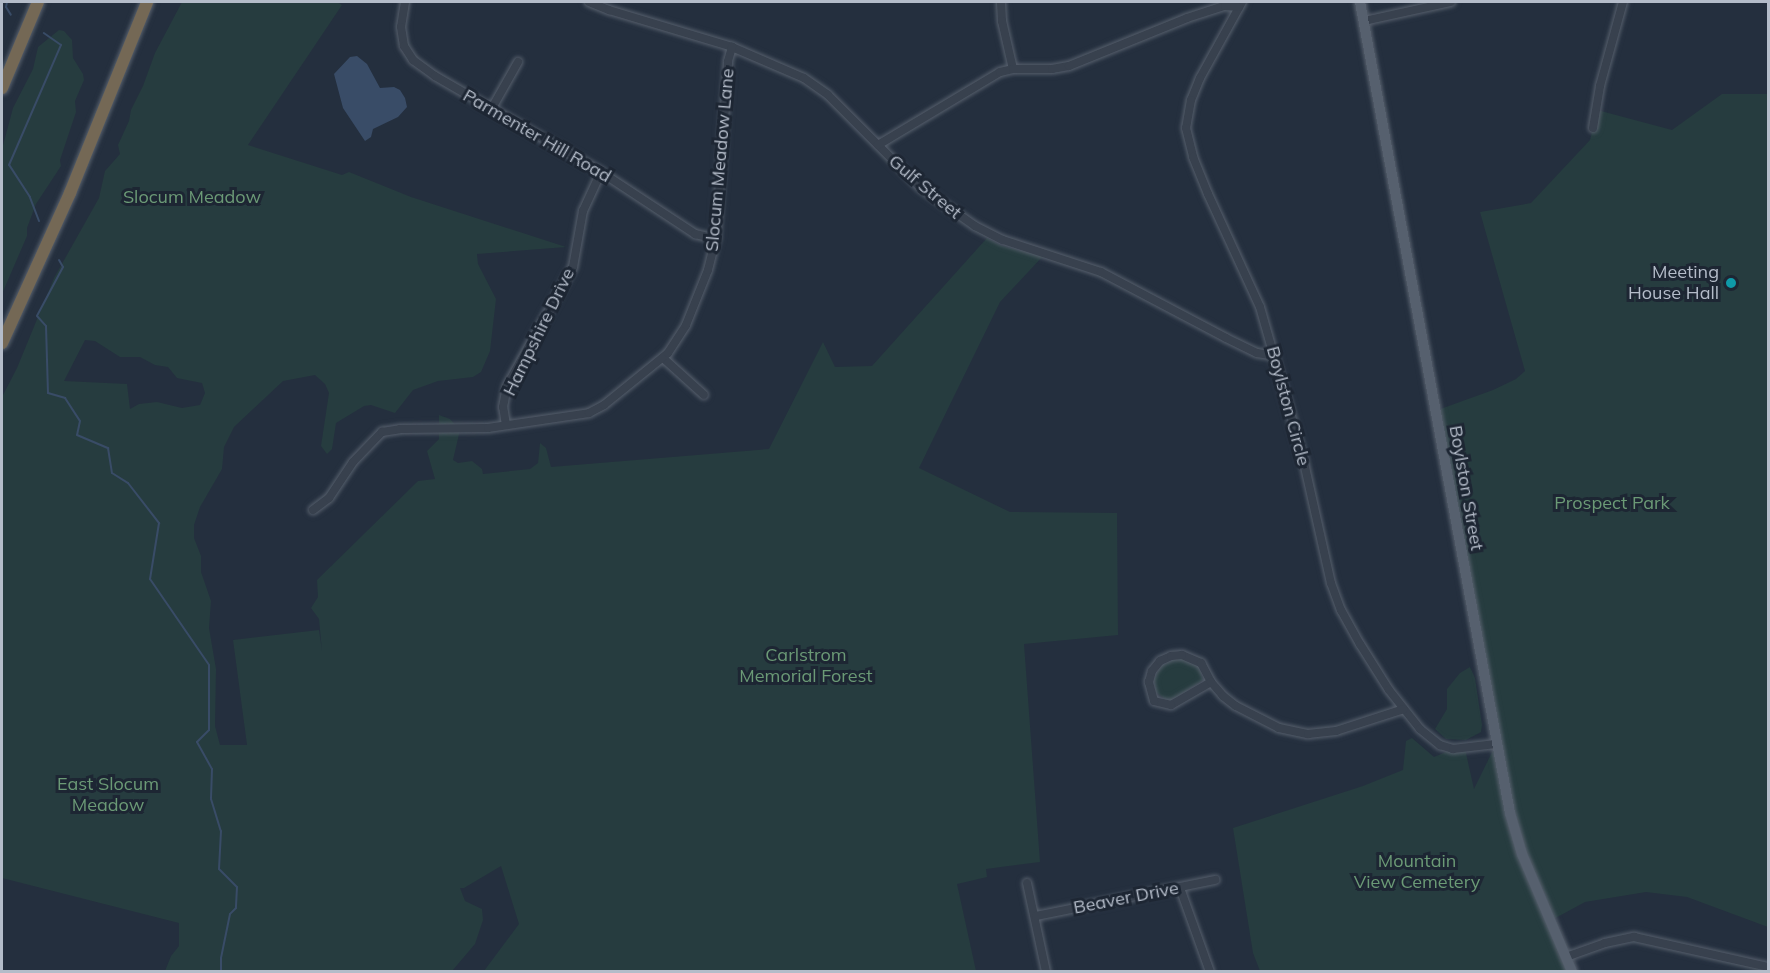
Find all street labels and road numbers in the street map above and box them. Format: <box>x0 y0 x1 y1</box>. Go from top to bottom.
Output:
street label: Slocum Meadow Lane <box>701 67 739 253</box>
street label: Parmenter Hill Road <box>459 85 615 187</box>
street label: Gulf Street <box>884 150 966 224</box>
street label: Hampshire Drive <box>499 265 579 399</box>
street label: Boylston Circle <box>1262 344 1314 468</box>
street label: Boylston Street <box>1444 424 1488 552</box>
street label: Beaver Drive <box>1072 877 1180 919</box>

